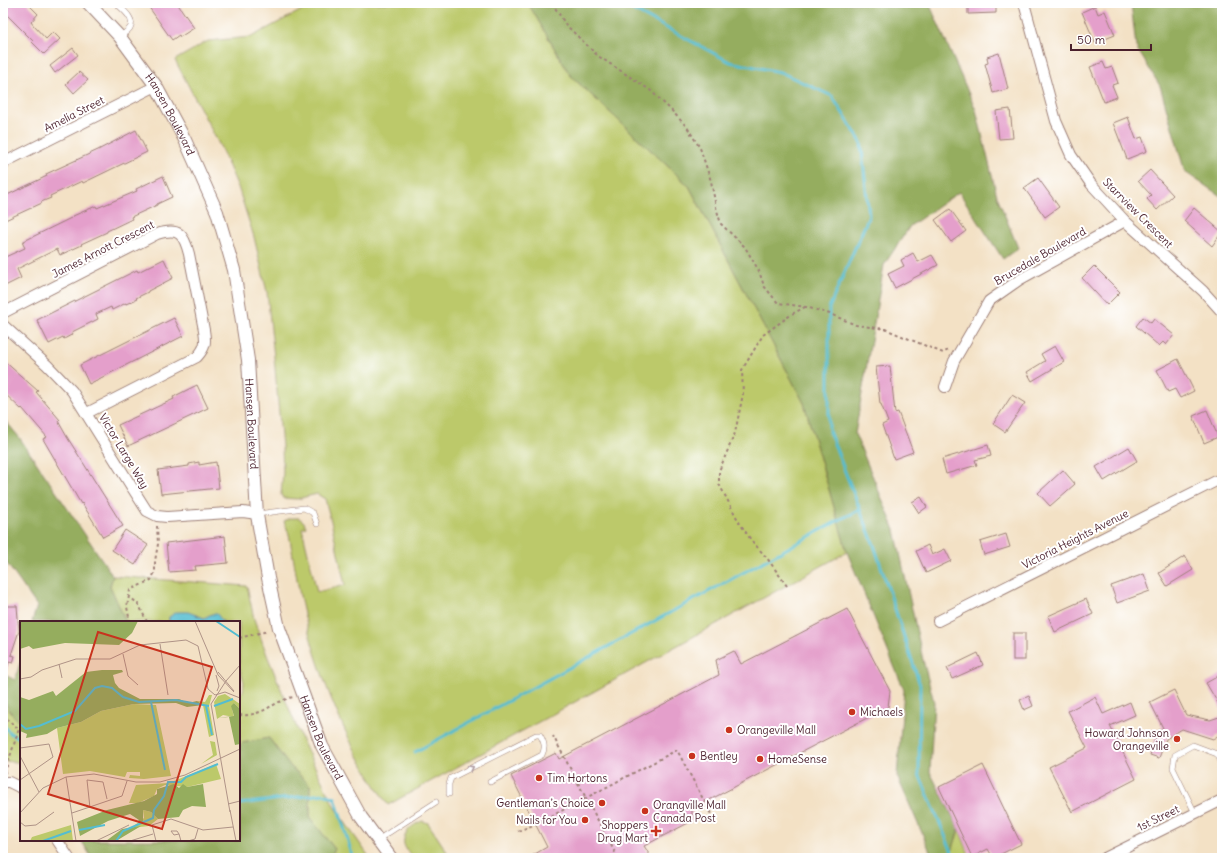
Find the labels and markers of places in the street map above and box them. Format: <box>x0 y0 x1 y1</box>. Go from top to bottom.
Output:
place label: Michaels <box>860 705 903 719</box>
marker: Michaels <box>847 707 857 717</box>
place label: Orangeville Mall <box>737 723 816 737</box>
marker: Orangeville Mall <box>724 725 734 735</box>
place label: Howard Johnson Orangeville <box>1085 726 1169 753</box>
marker: Howard Johnson Orangeville <box>1172 734 1182 744</box>
place label: Bentley <box>700 749 738 763</box>
marker: Bentley <box>687 751 697 761</box>
place label: HomeSense <box>768 752 827 766</box>
marker: HomeSense <box>755 754 765 764</box>
place label: Tim Hortons <box>547 771 607 785</box>
marker: Tim Hortons <box>534 773 544 783</box>
place label: Gentleman's Choice <box>496 796 594 810</box>
marker: Gentleman's Choice <box>597 798 607 808</box>
place label: Orangville Mall Canada Post <box>653 798 726 825</box>
marker: Orangville Mall Canada Post <box>640 806 650 816</box>
place label: Nails for You <box>516 813 578 827</box>
marker: Nails for You <box>580 815 590 825</box>
place label: Shoppers Drug Mart <box>597 818 648 845</box>
marker: Shoppers Drug Mart <box>651 826 661 836</box>

